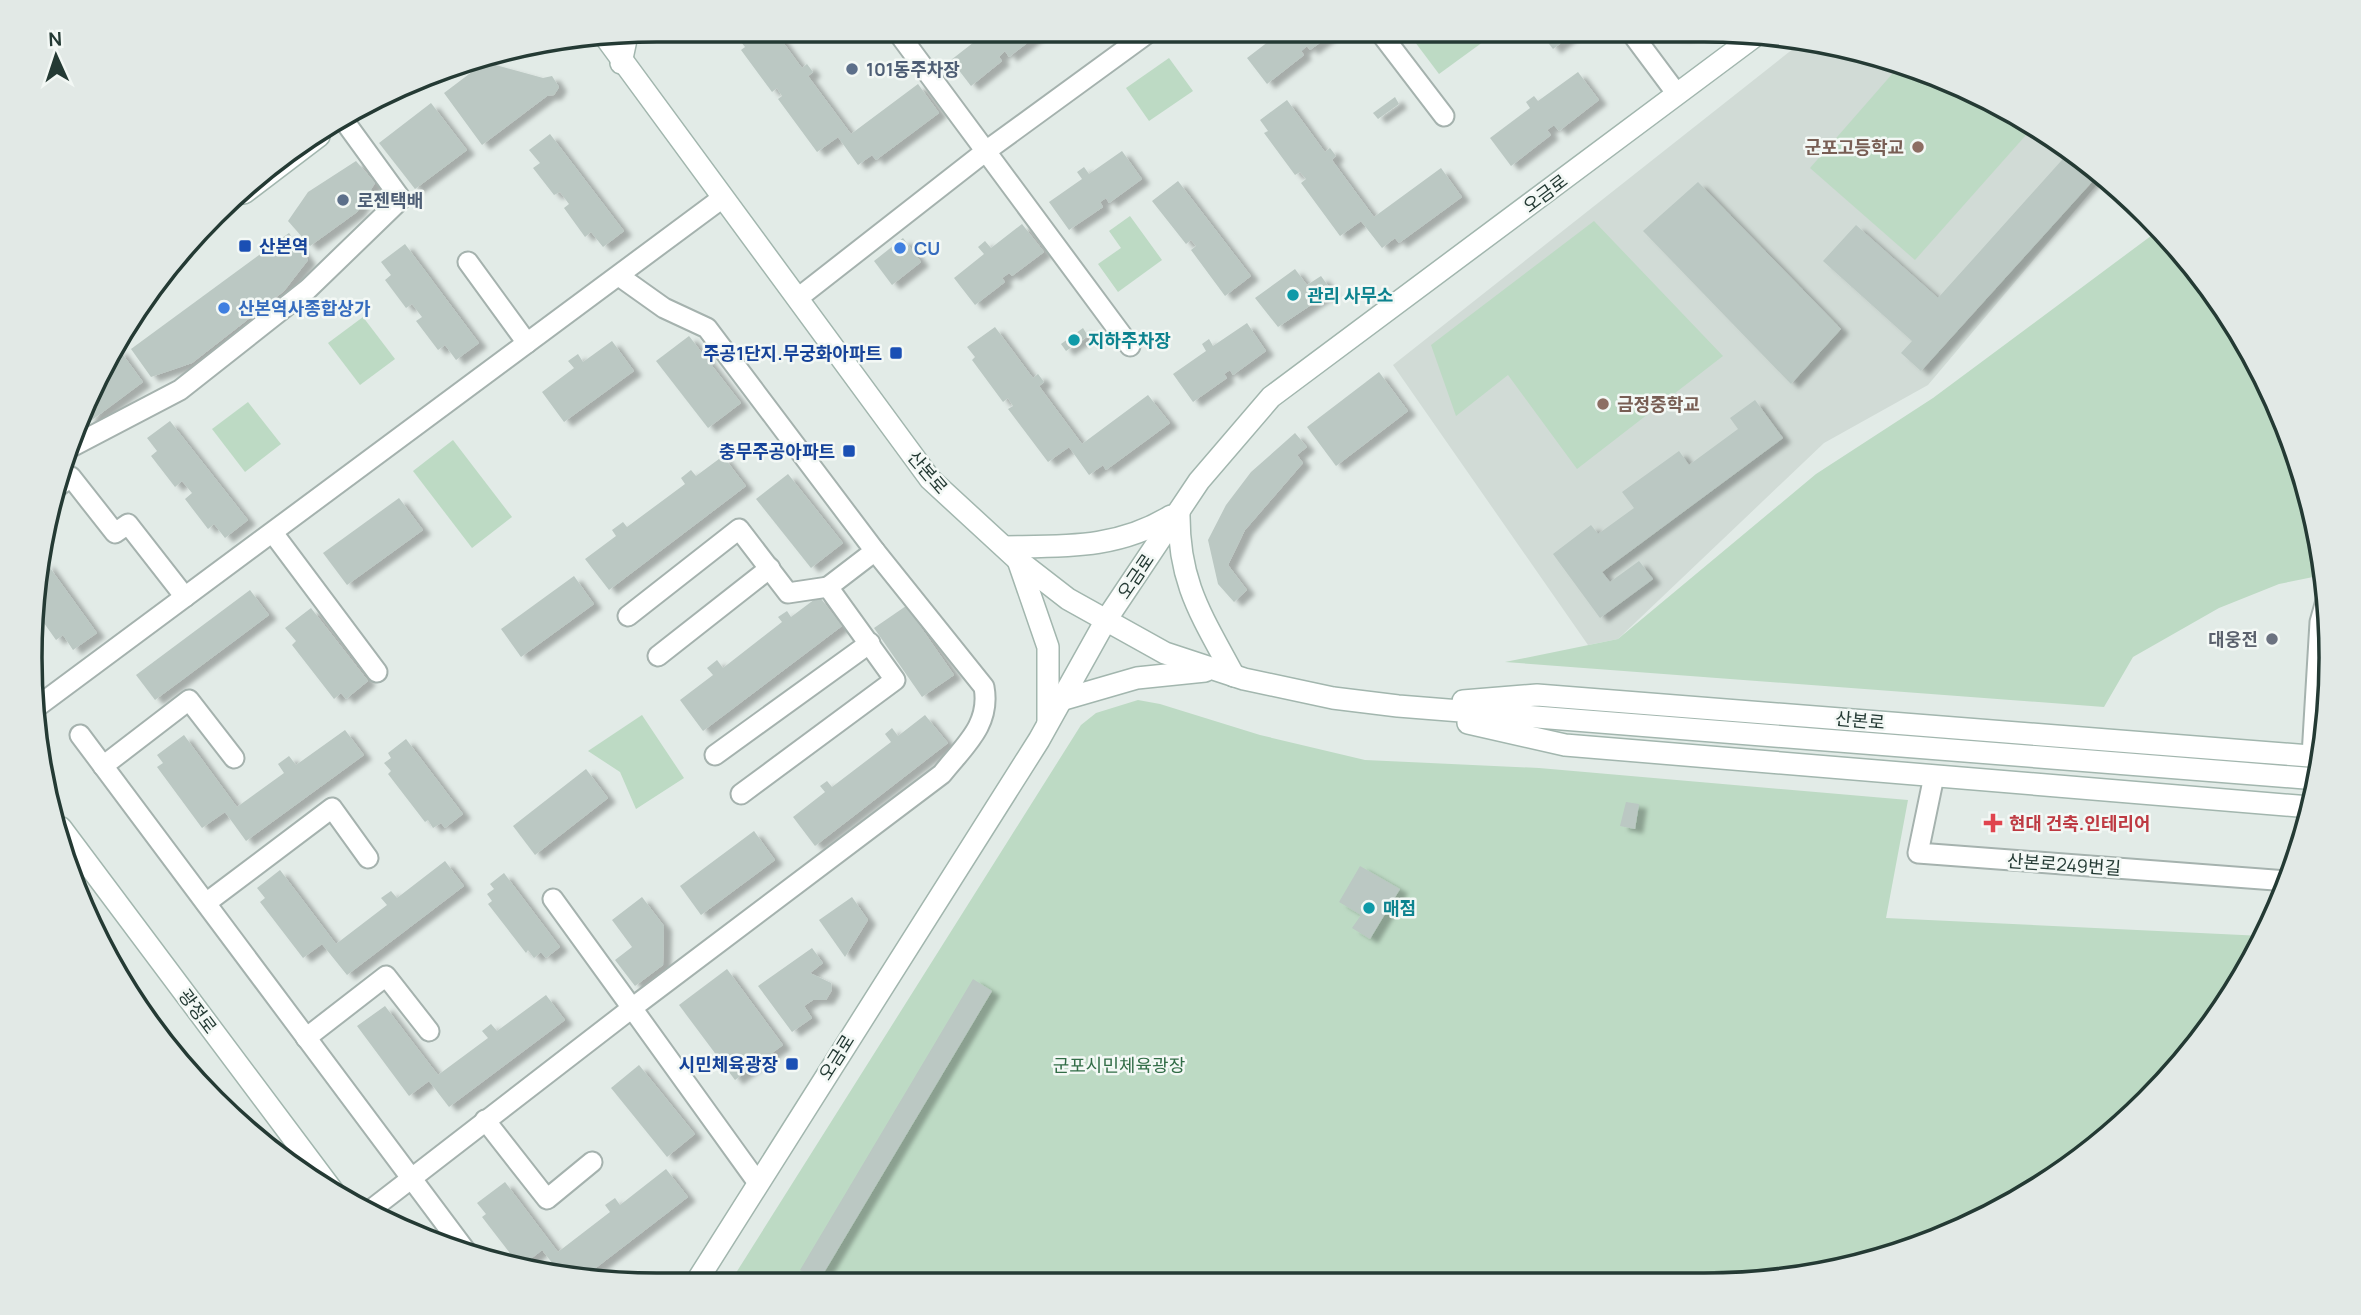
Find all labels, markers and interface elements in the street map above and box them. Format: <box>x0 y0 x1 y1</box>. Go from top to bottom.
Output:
north arrow <box>21 21 91 91</box>
text: N <box>48 26 63 52</box>
place label: 101동주차장 <box>866 57 960 81</box>
marker: 101동주차장 <box>844 61 860 77</box>
place label: 군포고등학교 <box>1805 135 1904 159</box>
marker: 군포고등학교 <box>1910 139 1926 155</box>
street label: 오금로 <box>1518 168 1572 218</box>
place label: 로젠택배 <box>357 188 423 212</box>
marker: 로젠택배 <box>335 192 351 208</box>
place label: 산본역 <box>259 234 309 258</box>
place label: CU <box>914 236 940 260</box>
marker: 산본역 <box>237 238 253 254</box>
marker: CU <box>892 240 908 256</box>
place label: 관리 사무소 <box>1307 283 1393 307</box>
marker: 관리 사무소 <box>1285 287 1301 303</box>
place label: 산본역사종합상가 <box>238 296 371 320</box>
marker: 산본역사종합상가 <box>216 300 232 316</box>
place label: 지하주차장 <box>1088 328 1171 352</box>
marker: 지하주차장 <box>1066 332 1082 348</box>
place label: 주공1단지.무궁화아파트 <box>703 341 882 365</box>
marker: 주공1단지.무궁화아파트 <box>888 345 904 361</box>
place label: 금정중학교 <box>1617 392 1700 416</box>
marker: 금정중학교 <box>1595 396 1611 412</box>
place label: 충무주공아파트 <box>719 439 835 463</box>
marker: 충무주공아파트 <box>841 443 857 459</box>
street label: 산본로 <box>903 445 953 499</box>
street label: 오금로 <box>1111 549 1159 603</box>
place label: 대웅전 <box>2208 627 2258 651</box>
marker: 대웅전 <box>2264 631 2280 647</box>
street label: 산본로 <box>1834 706 1886 734</box>
place label: 현대 건축.인테리어 <box>2009 811 2151 835</box>
marker: 현대 건축.인테리어 <box>1983 813 2003 833</box>
street label: 산본로249번길 <box>2006 848 2122 880</box>
place label: 매점 <box>1383 896 1416 920</box>
marker: 매점 <box>1361 900 1377 916</box>
street label: 광정로 <box>173 984 223 1038</box>
street label: 오금로 <box>813 1030 859 1084</box>
place label: 시민체육광장 <box>679 1052 778 1076</box>
park label: 군포시민체육광장 <box>1053 1053 1185 1077</box>
marker: 시민체육광장 <box>784 1056 800 1072</box>

